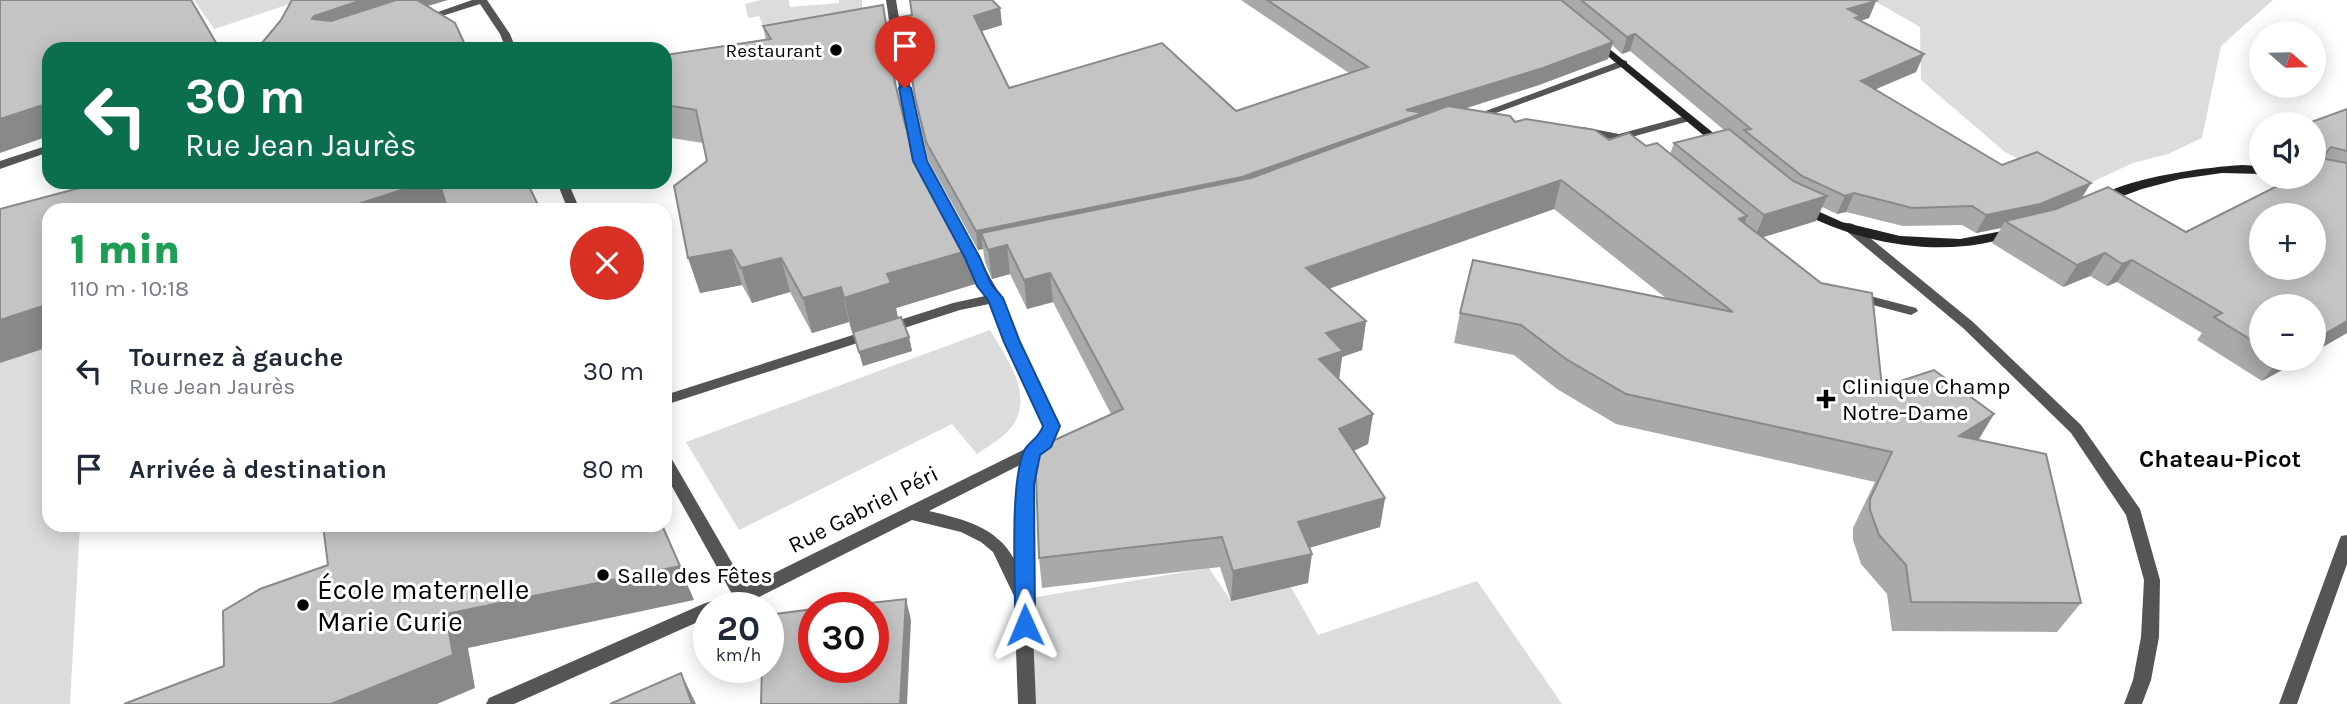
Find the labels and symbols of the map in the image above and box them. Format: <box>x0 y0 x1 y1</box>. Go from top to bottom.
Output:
pin <box>875 16 935 88</box>
north arrow <box>2249 21 2326 98</box>
place label: Restaurant <box>726 40 822 62</box>
marker: Restaurant <box>828 42 844 58</box>
place label: Clinique Champ Notre-Dame <box>1842 373 2010 426</box>
marker: Clinique Champ Notre-Dame <box>1816 389 1836 409</box>
district label: Chateau-Picot <box>2139 445 2301 473</box>
street label: Rue Gabriel Péri <box>784 460 943 559</box>
place label: Salle des Fêtes <box>617 562 772 589</box>
marker: Salle des Fêtes <box>595 567 611 583</box>
place label: École maternelle Marie Curie <box>317 572 529 638</box>
position arrow <box>988 588 1062 662</box>
speed limit sign: 30 <box>798 592 889 683</box>
marker: École maternelle Marie Curie <box>295 597 311 613</box>

